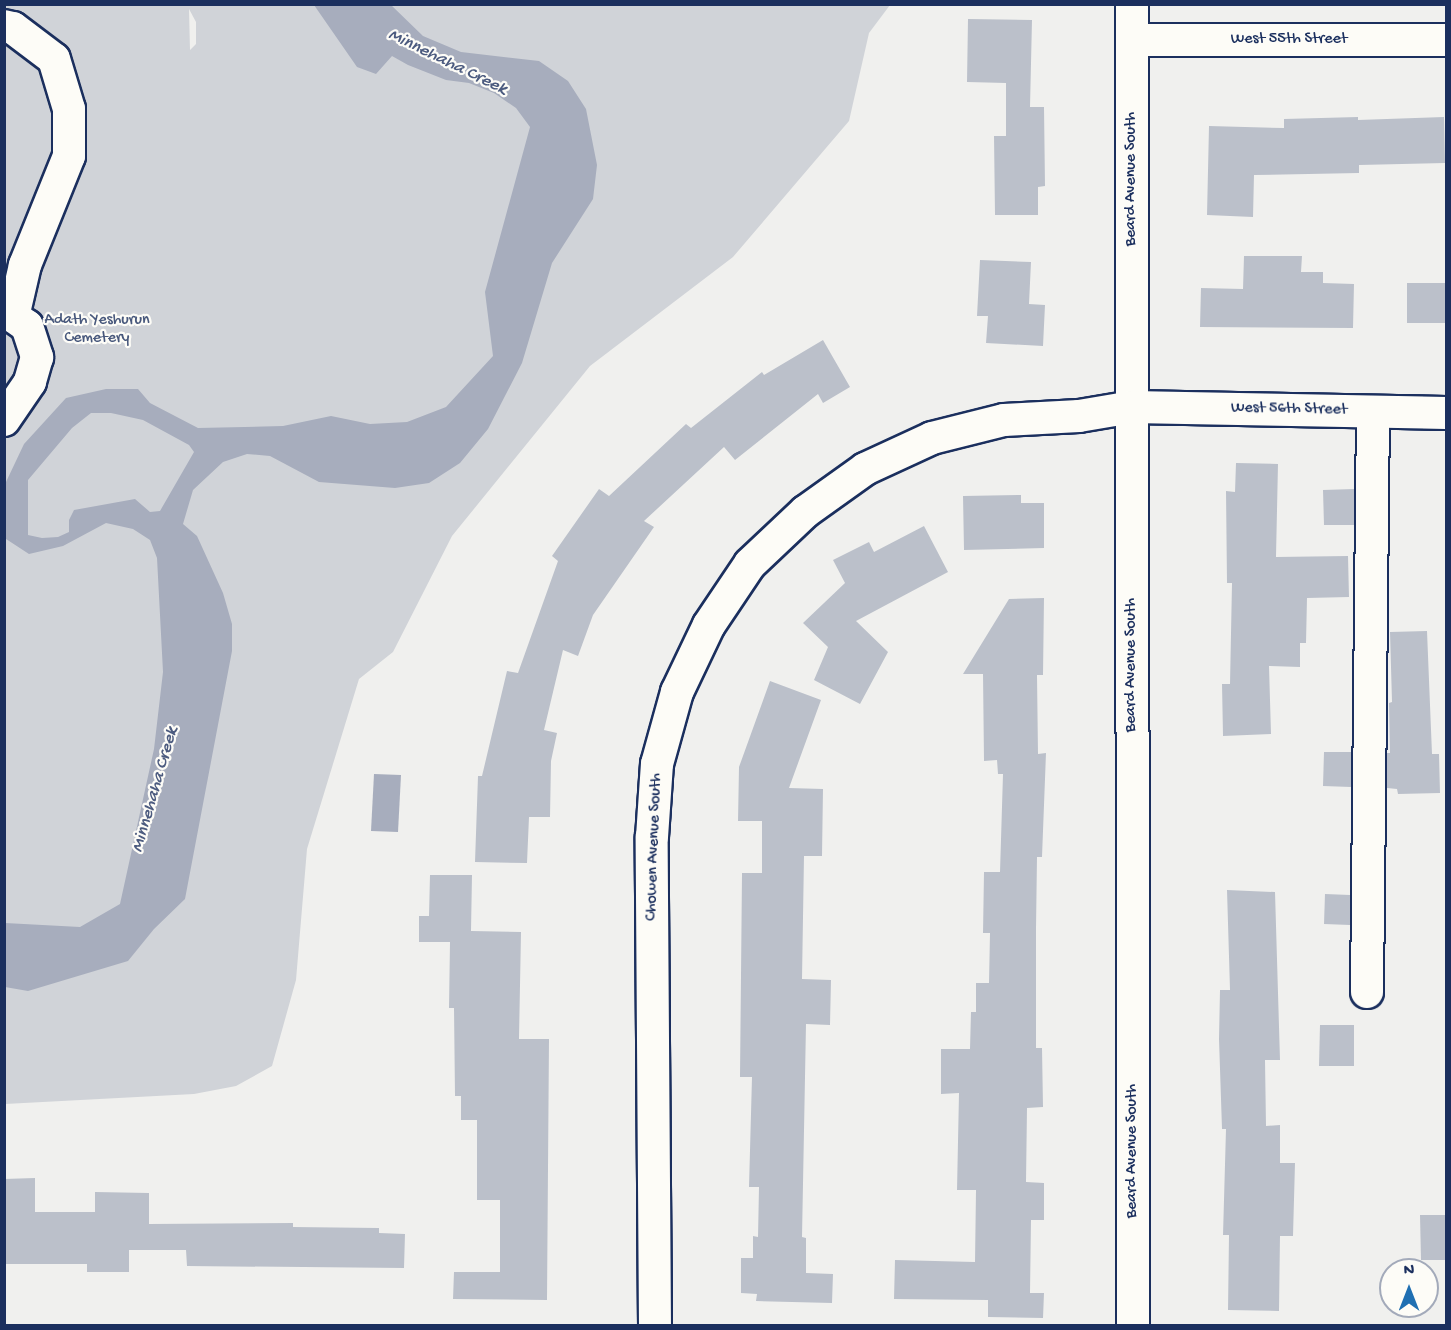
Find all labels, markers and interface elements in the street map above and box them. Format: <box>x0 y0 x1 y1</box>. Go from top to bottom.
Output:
water label: Minnehaha Creek <box>384 25 510 101</box>
street label: West 55th Street <box>1231 30 1347 50</box>
street label: Beard Avenue South <box>1122 112 1142 246</box>
park label: Adath Yeshurun Cemetery <box>44 311 150 349</box>
street label: West 56th Street <box>1231 399 1347 421</box>
street label: Beard Avenue South <box>1122 598 1142 732</box>
water label: Minnehaha Creek <box>128 725 184 855</box>
street label: Chowen Avenue South <box>643 773 667 921</box>
street label: Beard Avenue South <box>1123 1084 1143 1218</box>
north arrow <box>1379 1258 1439 1318</box>
text: N <box>1404 1262 1414 1281</box>

